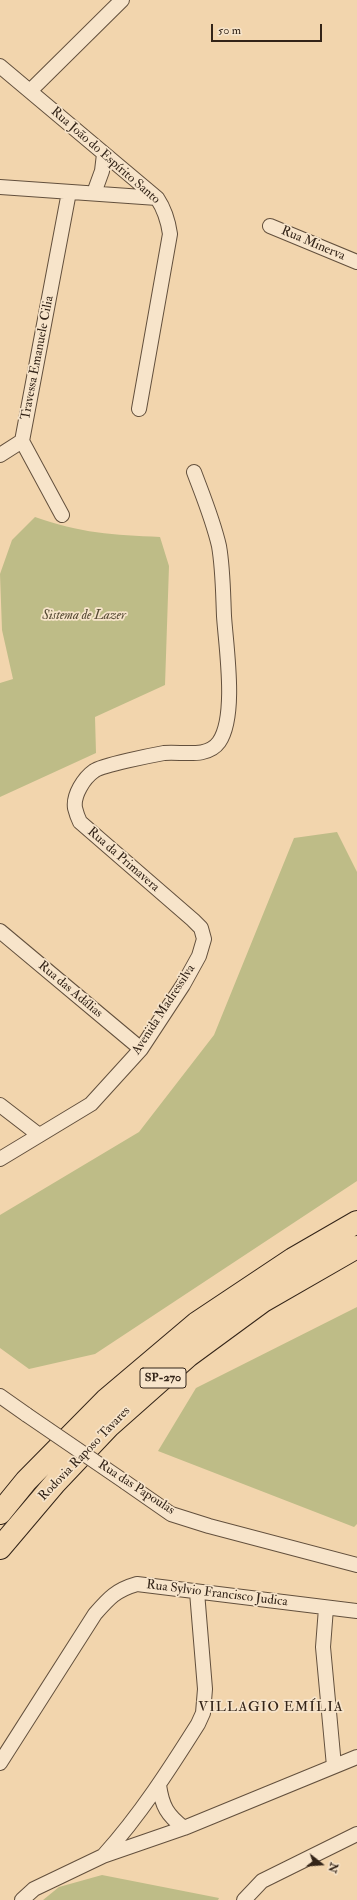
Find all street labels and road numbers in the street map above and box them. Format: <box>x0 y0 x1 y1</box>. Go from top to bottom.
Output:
street label: Rua João do Espírito Santo <box>47 104 163 208</box>
street label: Rua Minerva <box>279 224 347 264</box>
street label: Travessa Emanuele Cilia <box>18 295 58 421</box>
street label: Rua da Primavera <box>84 824 162 896</box>
street label: Rua das Adálias <box>35 958 105 1022</box>
street label: Avenida Madressilva <box>129 962 199 1058</box>
road number: SP-270 <box>140 1368 186 1388</box>
street label: Rodovia Raposo Tavares <box>36 1404 134 1504</box>
street label: Rua das Papoulas <box>95 1457 177 1519</box>
street label: Rua Sylvio Francisco Judica <box>145 1578 289 1610</box>

